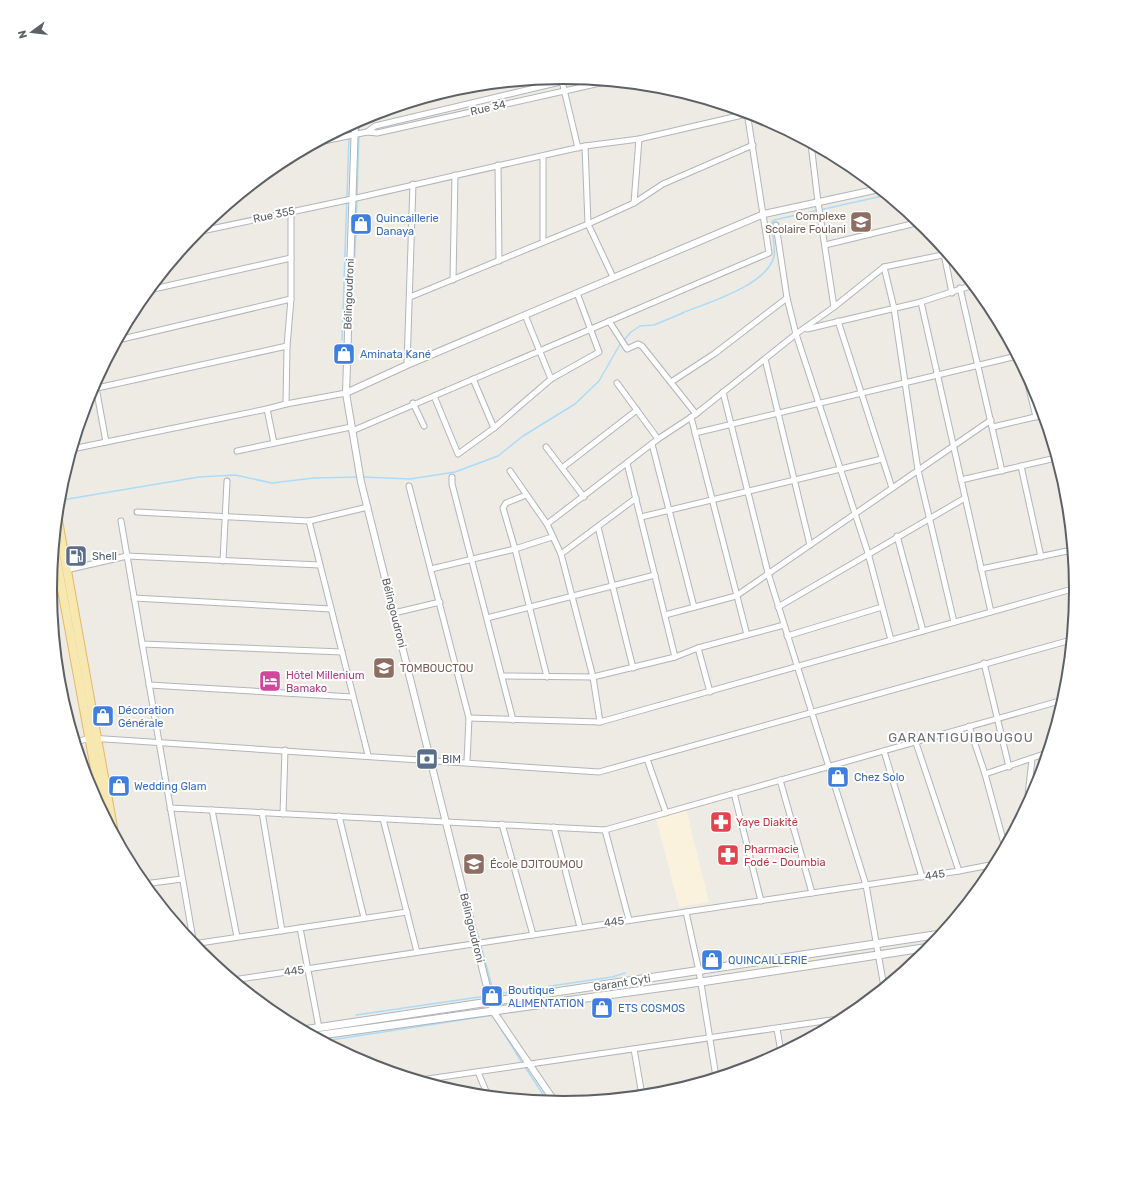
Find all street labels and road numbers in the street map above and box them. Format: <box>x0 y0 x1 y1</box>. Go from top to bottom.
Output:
street label: Rue 34 <box>469 98 507 118</box>
street label: Rue 355 <box>252 204 297 226</box>
street label: Bélingoudroni <box>341 258 357 330</box>
street label: Bélingoudroni <box>379 577 409 649</box>
street label: 445 <box>924 867 946 883</box>
street label: Bélingoudroni <box>457 892 487 964</box>
street label: 445 <box>603 914 625 930</box>
street label: 445 <box>283 963 305 979</box>
street label: Garant Cyti <box>593 972 651 994</box>

